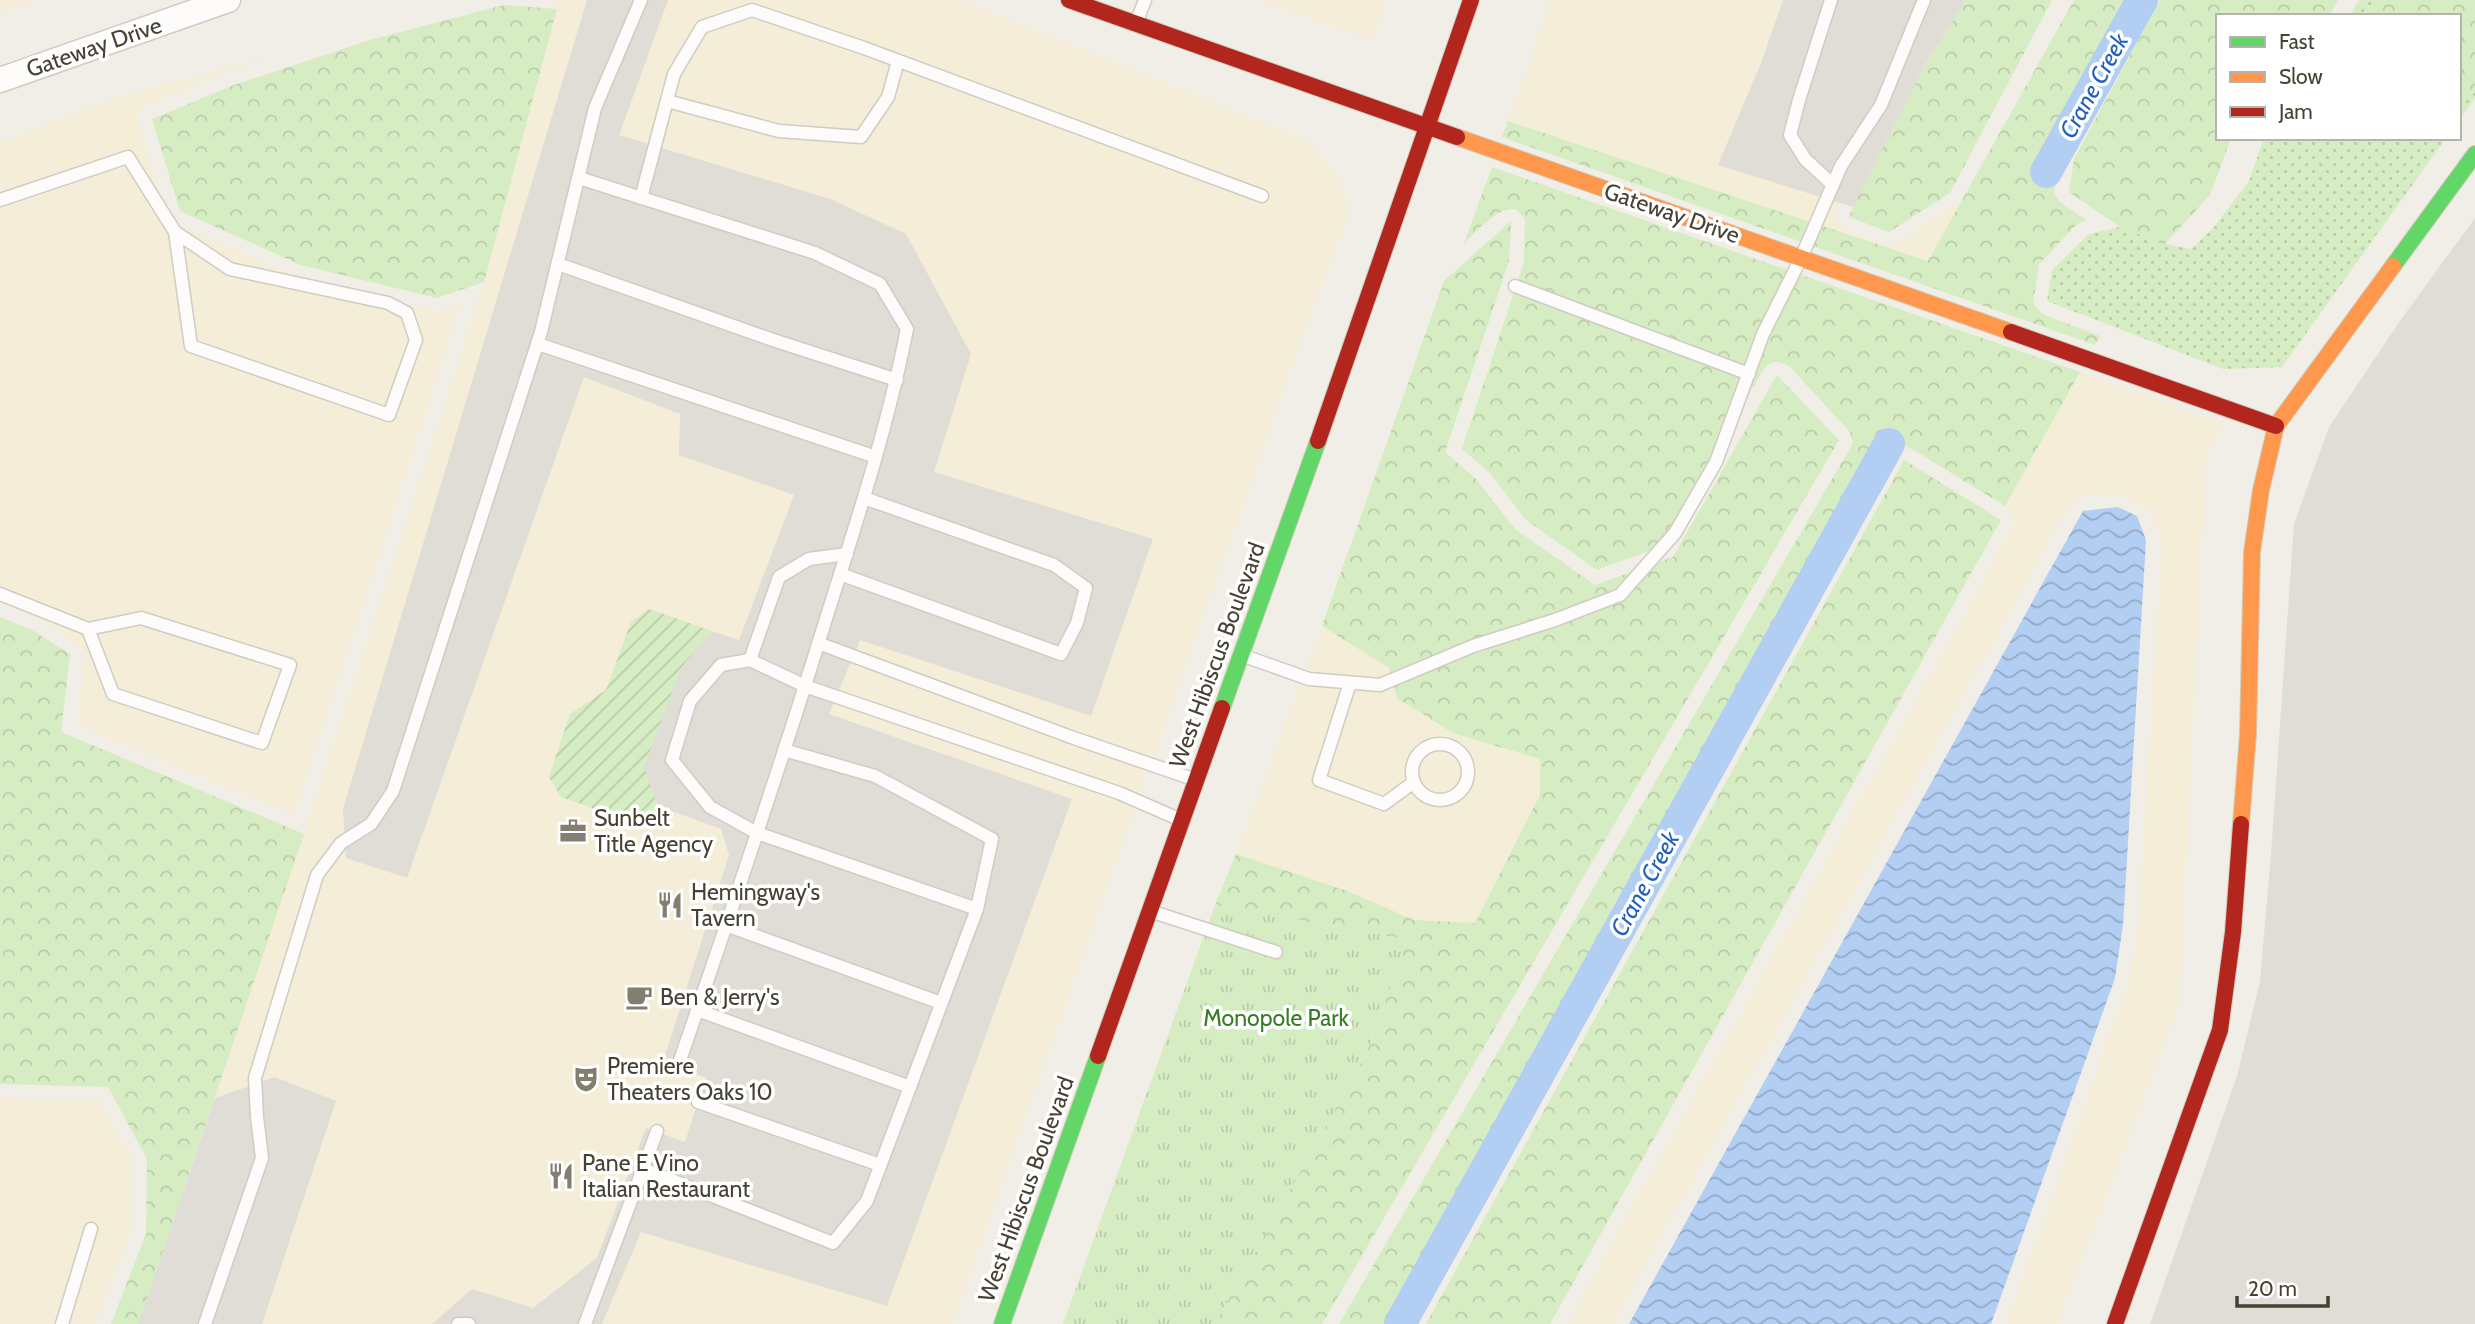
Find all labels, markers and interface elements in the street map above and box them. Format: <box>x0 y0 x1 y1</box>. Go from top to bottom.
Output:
street label: Gateway Drive <box>23 11 166 83</box>
legend <box>2216 14 2461 140</box>
water label: Crane Creek <box>2053 28 2134 143</box>
text: Fast <box>2279 29 2315 54</box>
text: Slow <box>2279 64 2323 89</box>
text: Jam <box>2278 99 2313 124</box>
street label: Gateway Drive <box>1601 177 1744 249</box>
street label: West Hibiscus Boulevard <box>1163 539 1271 771</box>
place label: Sunbelt Title Agency <box>594 804 713 858</box>
office icon: Sunbelt Title Agency <box>558 816 588 846</box>
water label: Crane Creek <box>1604 826 1685 941</box>
place label: Hemingway's Tavern <box>691 878 820 932</box>
restaurant icon: Hemingway's Tavern <box>655 890 685 920</box>
cafe icon: Ben & Jerry's <box>624 982 654 1012</box>
place label: Ben & Jerry's <box>660 983 779 1011</box>
park label: Monopole Park <box>1203 1004 1350 1032</box>
place label: Premiere Theaters Oaks 10 <box>607 1052 773 1106</box>
theatre icon: Premiere Theaters Oaks 10 <box>571 1064 601 1094</box>
street label: West Hibiscus Boulevard <box>972 1073 1080 1305</box>
place label: Pane E Vino Italian Restaurant <box>582 1149 750 1203</box>
restaurant icon: Pane E Vino Italian Restaurant <box>546 1161 576 1191</box>
scale bar <box>2237 1264 2328 1308</box>
text: 20 m <box>2248 1276 2297 1301</box>

